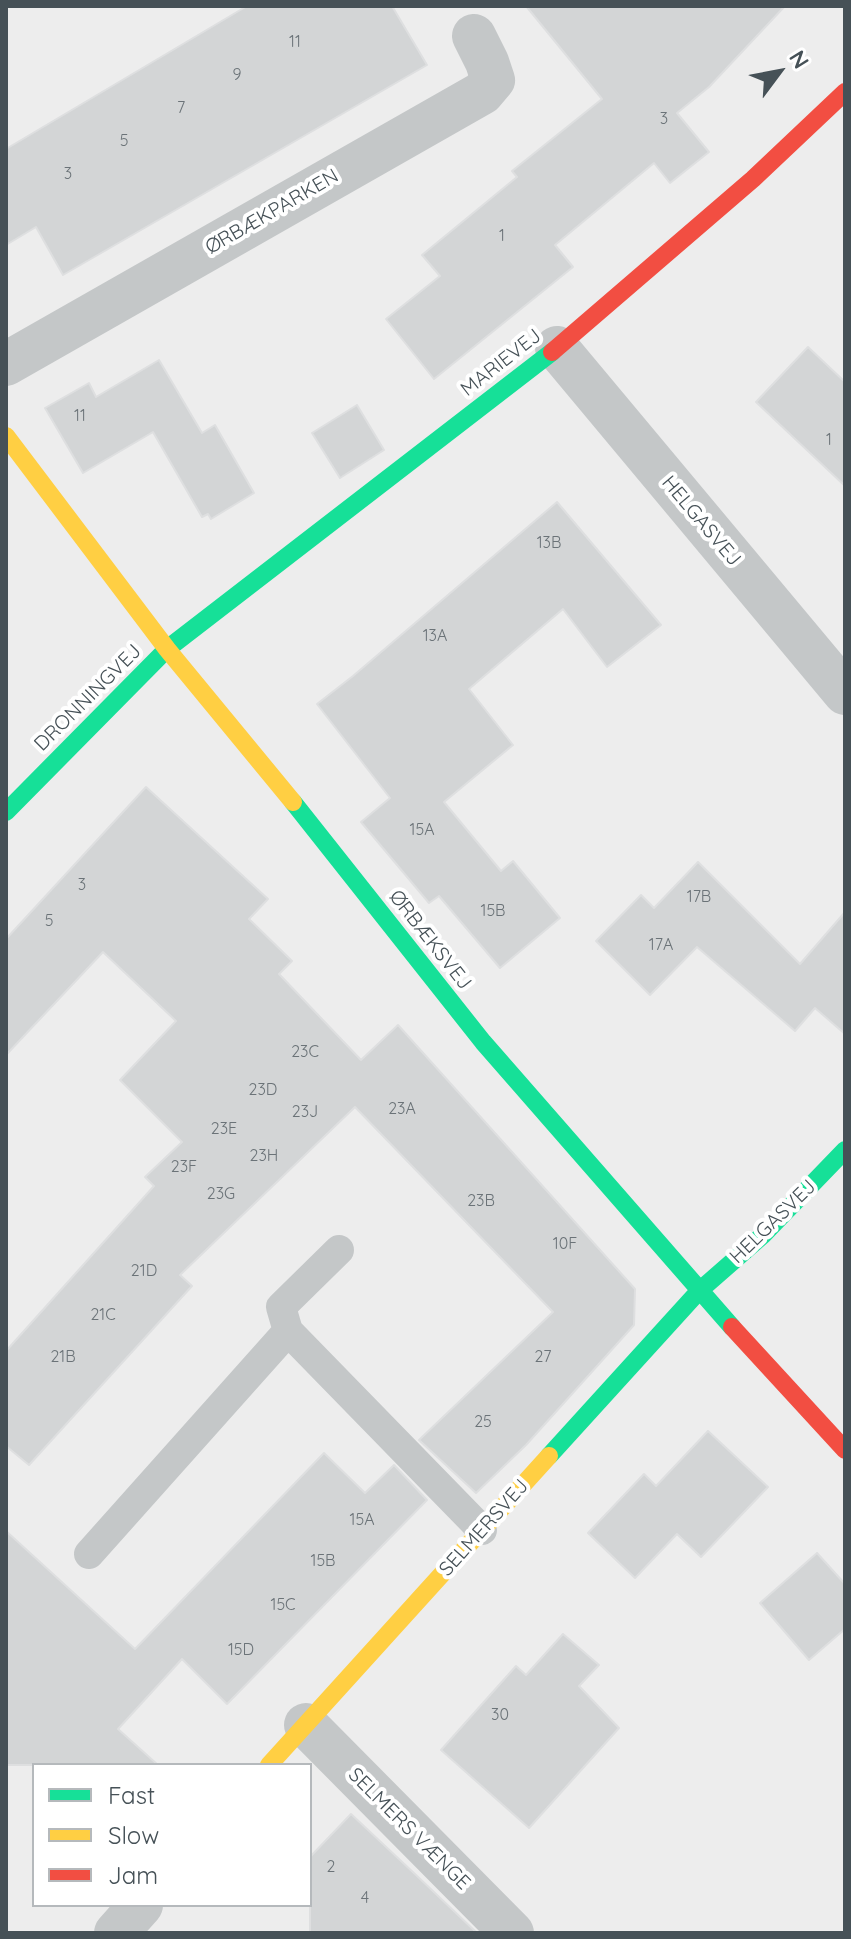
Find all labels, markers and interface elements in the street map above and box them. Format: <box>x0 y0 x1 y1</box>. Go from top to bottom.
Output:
house number: 11 <box>289 32 301 52</box>
north arrow <box>739 32 819 112</box>
text: N <box>783 45 816 74</box>
house number: 9 <box>233 65 241 85</box>
house number: 7 <box>177 98 185 118</box>
house number: 3 <box>660 109 668 129</box>
house number: 5 <box>120 131 128 151</box>
house number: 3 <box>64 164 72 184</box>
street label: ØRBÆKPARKEN <box>201 164 343 260</box>
house number: 1 <box>499 226 505 246</box>
street label: MARIEVEJ <box>456 324 546 402</box>
house number: 11 <box>74 406 86 426</box>
house number: 1 <box>826 430 832 450</box>
street label: HELGASVEJ <box>656 471 746 571</box>
house number: 13B <box>537 533 561 553</box>
house number: 13A <box>423 626 447 646</box>
street label: DRONNINGVEJ <box>30 640 146 756</box>
house number: 15A <box>410 820 434 840</box>
house number: 3 <box>78 875 86 895</box>
street label: ØRBÆKSVEJ <box>384 885 476 995</box>
house number: 17B <box>687 887 711 907</box>
house number: 15B <box>480 901 506 921</box>
house number: 5 <box>45 911 53 931</box>
house number: 17A <box>649 935 673 955</box>
house number: 23C <box>291 1042 319 1062</box>
house number: 23D <box>249 1080 277 1100</box>
house number: 23A <box>388 1099 416 1119</box>
house number: 23J <box>292 1102 318 1122</box>
house number: 23E <box>211 1119 237 1139</box>
house number: 23H <box>250 1146 278 1166</box>
house number: 23F <box>171 1157 197 1177</box>
street label: HELGASVEJ <box>725 1175 821 1269</box>
house number: 23G <box>207 1184 235 1204</box>
house number: 23B <box>467 1191 495 1211</box>
house number: 10F <box>553 1234 577 1254</box>
house number: 21D <box>131 1261 157 1281</box>
house number: 21C <box>90 1305 116 1325</box>
house number: 21B <box>50 1347 76 1367</box>
house number: 27 <box>535 1347 551 1367</box>
house number: 25 <box>474 1412 492 1432</box>
street label: SELMERSVEJ <box>434 1475 534 1581</box>
house number: 15A <box>350 1510 374 1530</box>
house number: 15B <box>310 1551 336 1571</box>
house number: 15C <box>270 1595 296 1615</box>
house number: 15D <box>228 1640 254 1660</box>
house number: 30 <box>491 1705 509 1725</box>
legend <box>32 1763 312 1907</box>
street label: SELMERS VÆNGE <box>343 1763 475 1895</box>
text: Fast <box>108 1780 155 1810</box>
text: Slow <box>108 1820 159 1850</box>
house number: 2 <box>327 1857 335 1877</box>
text: Jam <box>108 1860 158 1890</box>
house number: 4 <box>361 1888 369 1908</box>

